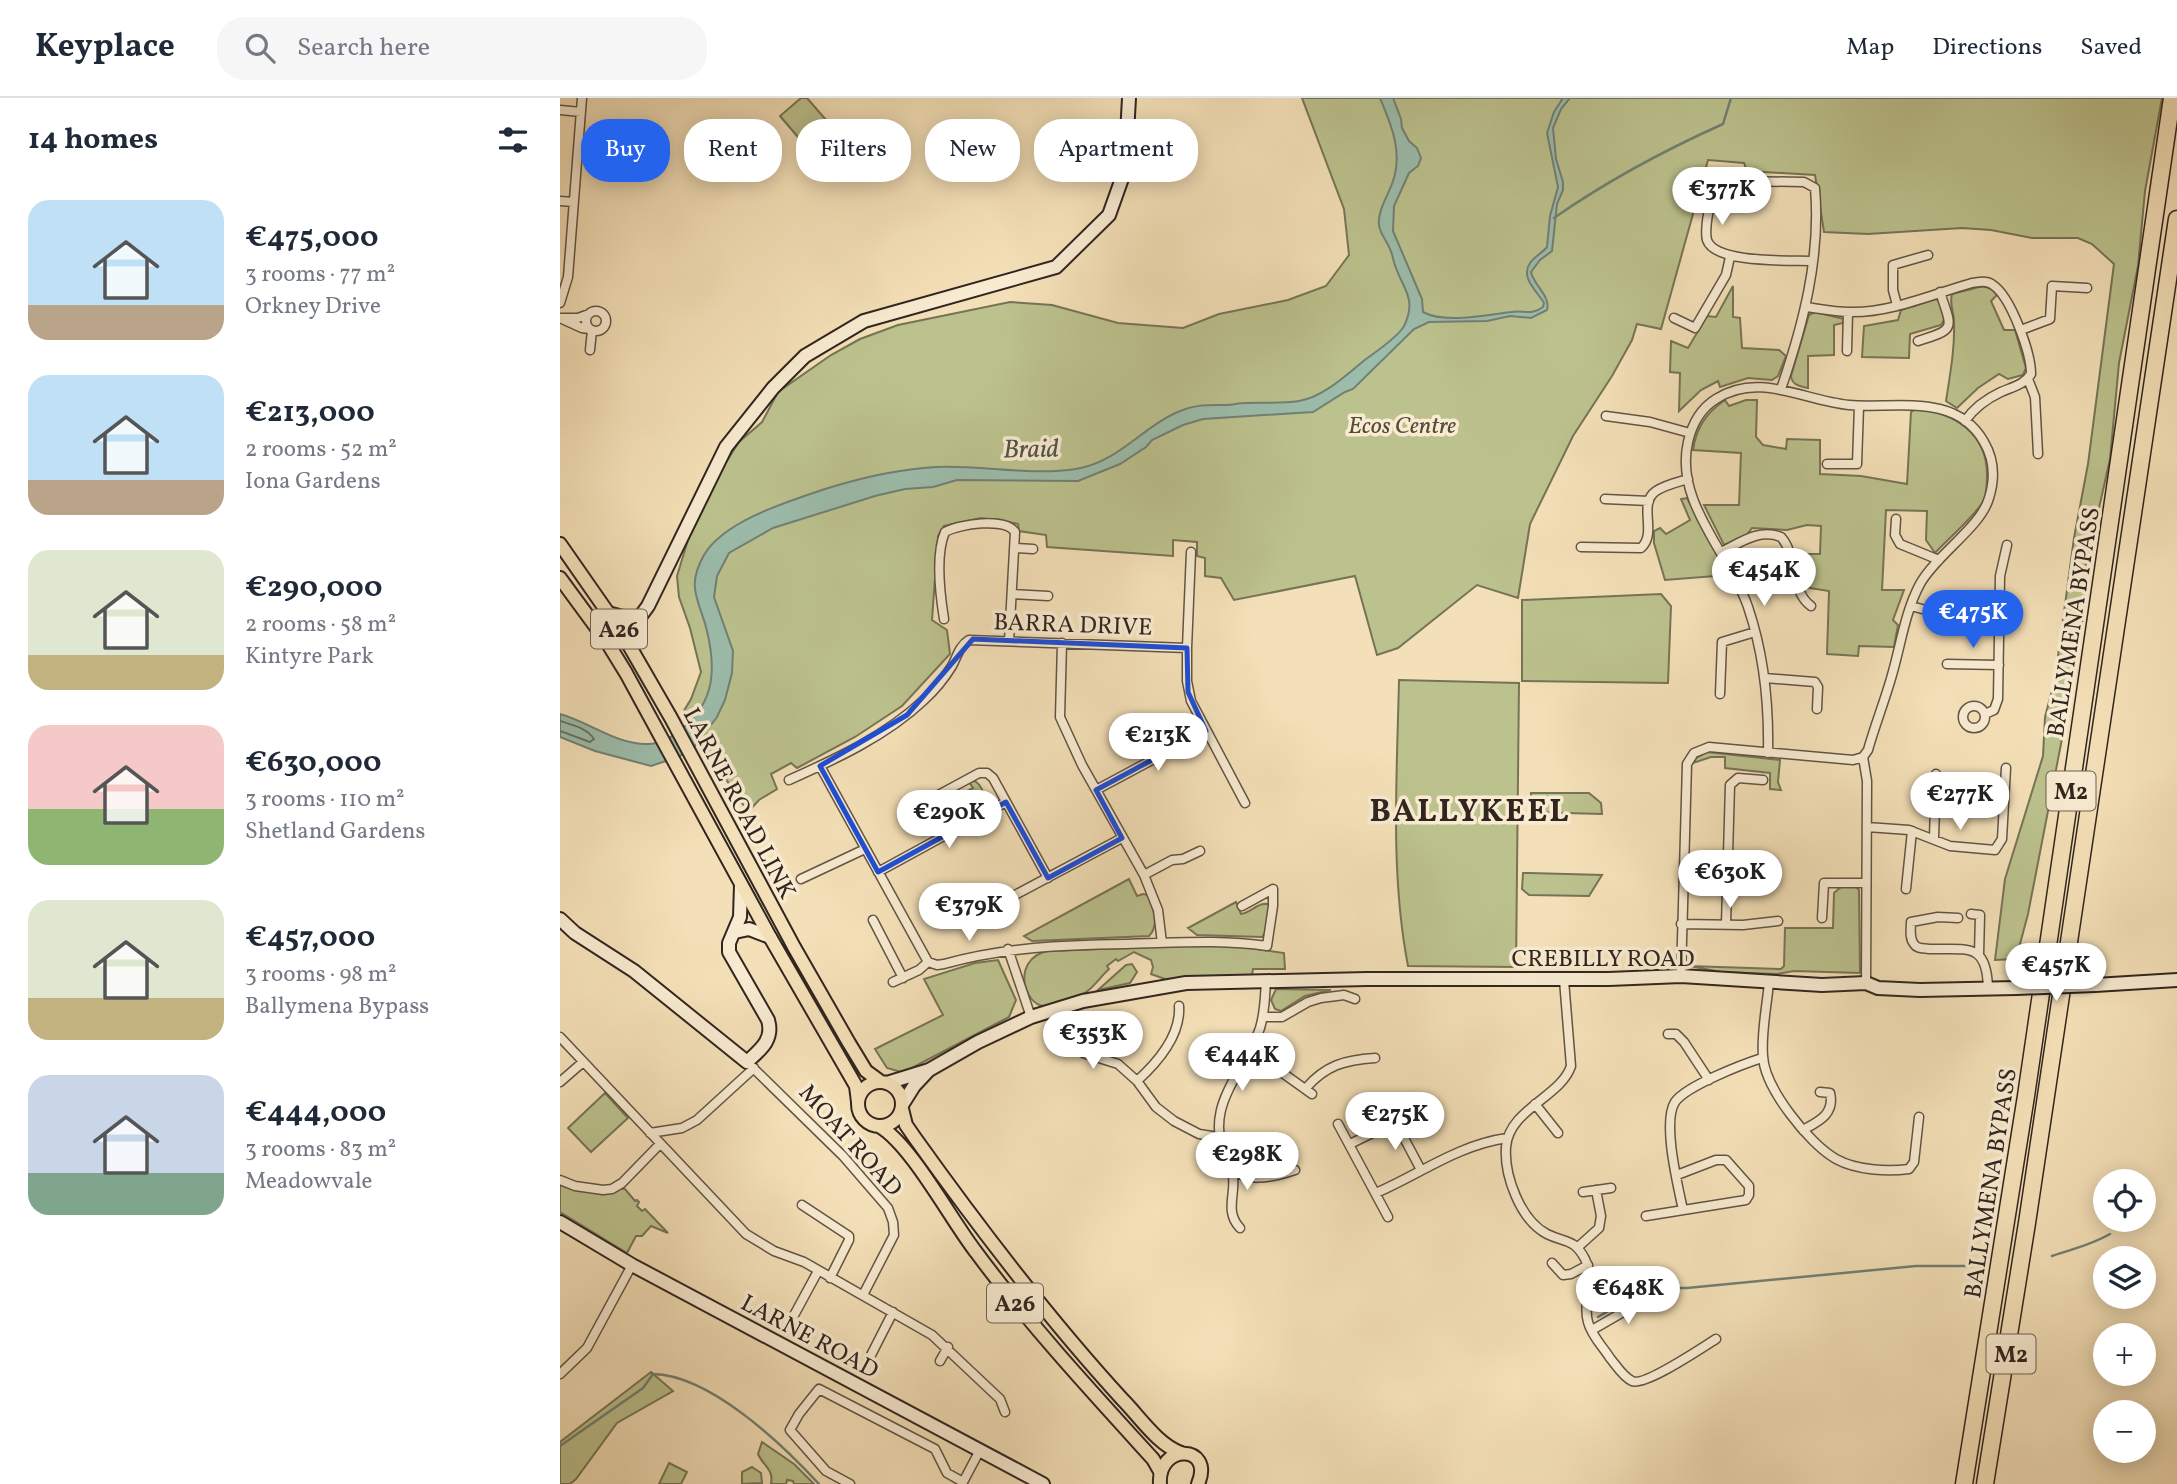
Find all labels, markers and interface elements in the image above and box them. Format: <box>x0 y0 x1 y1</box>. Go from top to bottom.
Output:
search box <box>217 17 707 80</box>
text: Keyplace <box>35 25 175 71</box>
icon: search <box>241 29 279 67</box>
text: Search here <box>297 30 430 66</box>
text: Map <box>1846 31 1894 65</box>
text: Directions <box>1932 31 2042 65</box>
text: Saved <box>2080 31 2142 65</box>
text: 14 homes <box>28 119 158 161</box>
chip: Buy <box>581 119 670 182</box>
chip: Rent <box>684 119 782 182</box>
chip: Filters <box>796 119 911 182</box>
chip: New <box>925 119 1020 182</box>
chip: Apartment <box>1034 119 1198 182</box>
icon: filters <box>494 121 532 159</box>
pin: €377K <box>1673 167 1771 227</box>
text: €377K <box>1688 174 1756 206</box>
text: €475,000 <box>245 217 378 259</box>
icon: home <box>84 228 168 312</box>
text: 3 rooms · 77 m² <box>245 259 395 291</box>
text: Orkney Drive <box>245 291 381 323</box>
text: €213,000 <box>245 392 375 434</box>
icon: home <box>84 403 168 487</box>
park label: Ecos Centre <box>1348 410 1456 444</box>
water label: Braid <box>1003 432 1060 468</box>
text: 2 rooms · 52 m² <box>245 434 397 466</box>
text: Iona Gardens <box>245 466 381 498</box>
street label: BALLYMENA BYPASS <box>2040 505 2110 740</box>
pin: €454K <box>1715 548 1813 608</box>
text: €454K <box>1728 555 1800 587</box>
text: €290,000 <box>245 567 383 609</box>
icon: home <box>84 578 168 662</box>
pin: €475K <box>1924 590 2022 650</box>
text: €475K <box>1938 597 2008 629</box>
street label: BARRA DRIVE <box>993 606 1153 646</box>
text: 2 rooms · 58 m² <box>245 609 396 641</box>
road number: A26 <box>591 610 647 649</box>
text: Kintyre Park <box>245 641 374 673</box>
street label: LARNE ROAD LINK <box>673 702 803 906</box>
pin: €213K <box>1109 714 1207 773</box>
text: €213K <box>1125 720 1191 752</box>
text: €630,000 <box>245 742 381 784</box>
icon: home <box>84 753 168 837</box>
pin: €277K <box>1911 772 2009 832</box>
road number: M2 <box>2046 772 2096 810</box>
text: €277K <box>1926 779 1994 811</box>
text: 3 rooms · 110 m² <box>245 784 405 816</box>
pin: €290K <box>900 790 998 850</box>
district label: BALLYKEEL <box>1370 791 1570 835</box>
text: €290K <box>913 797 985 829</box>
text: Shetland Gardens <box>245 816 425 848</box>
pin: €630K <box>1681 850 1779 910</box>
text: €630K <box>1694 857 1766 889</box>
pin: €379K <box>920 884 1018 943</box>
text: €379K <box>935 890 1003 922</box>
text: €457,000 <box>245 917 375 959</box>
icon: home <box>84 928 168 1012</box>
street label: CREBILLY ROAD <box>1512 943 1694 977</box>
pin: €457K <box>2007 944 2105 1003</box>
text: €457K <box>2021 950 2091 982</box>
text: 3 rooms · 98 m² <box>245 959 397 991</box>
text: Ballymena Bypass <box>245 991 429 1023</box>
pin: €353K <box>1044 1012 1142 1071</box>
text: €353K <box>1059 1018 1127 1050</box>
pin: €444K <box>1193 1034 1291 1093</box>
text: €444K <box>1204 1040 1280 1072</box>
street label: BALLYMENA BYPASS <box>1957 1066 2027 1301</box>
street label: MOAT ROAD <box>790 1078 909 1205</box>
text: €444,000 <box>245 1092 386 1134</box>
pin: €275K <box>1346 1093 1444 1152</box>
text: €275K <box>1361 1099 1429 1131</box>
icon: home <box>84 1103 168 1187</box>
pin: €298K <box>1198 1132 1296 1192</box>
text: 3 rooms · 83 m² <box>245 1134 396 1166</box>
text: €298K <box>1212 1139 1282 1171</box>
text: Meadowvale <box>245 1166 372 1198</box>
map controls <box>2093 1169 2156 1463</box>
button: locate <box>2093 1169 2156 1232</box>
button: layers <box>2093 1246 2156 1309</box>
pin: €648K <box>1579 1266 1677 1326</box>
text: €648K <box>1592 1273 1664 1305</box>
road number: A26 <box>987 1284 1043 1322</box>
street label: LARNE ROAD <box>734 1287 884 1388</box>
button: + <box>2093 1323 2156 1386</box>
road number: M2 <box>1986 1334 2036 1373</box>
button: − <box>2093 1400 2156 1463</box>

